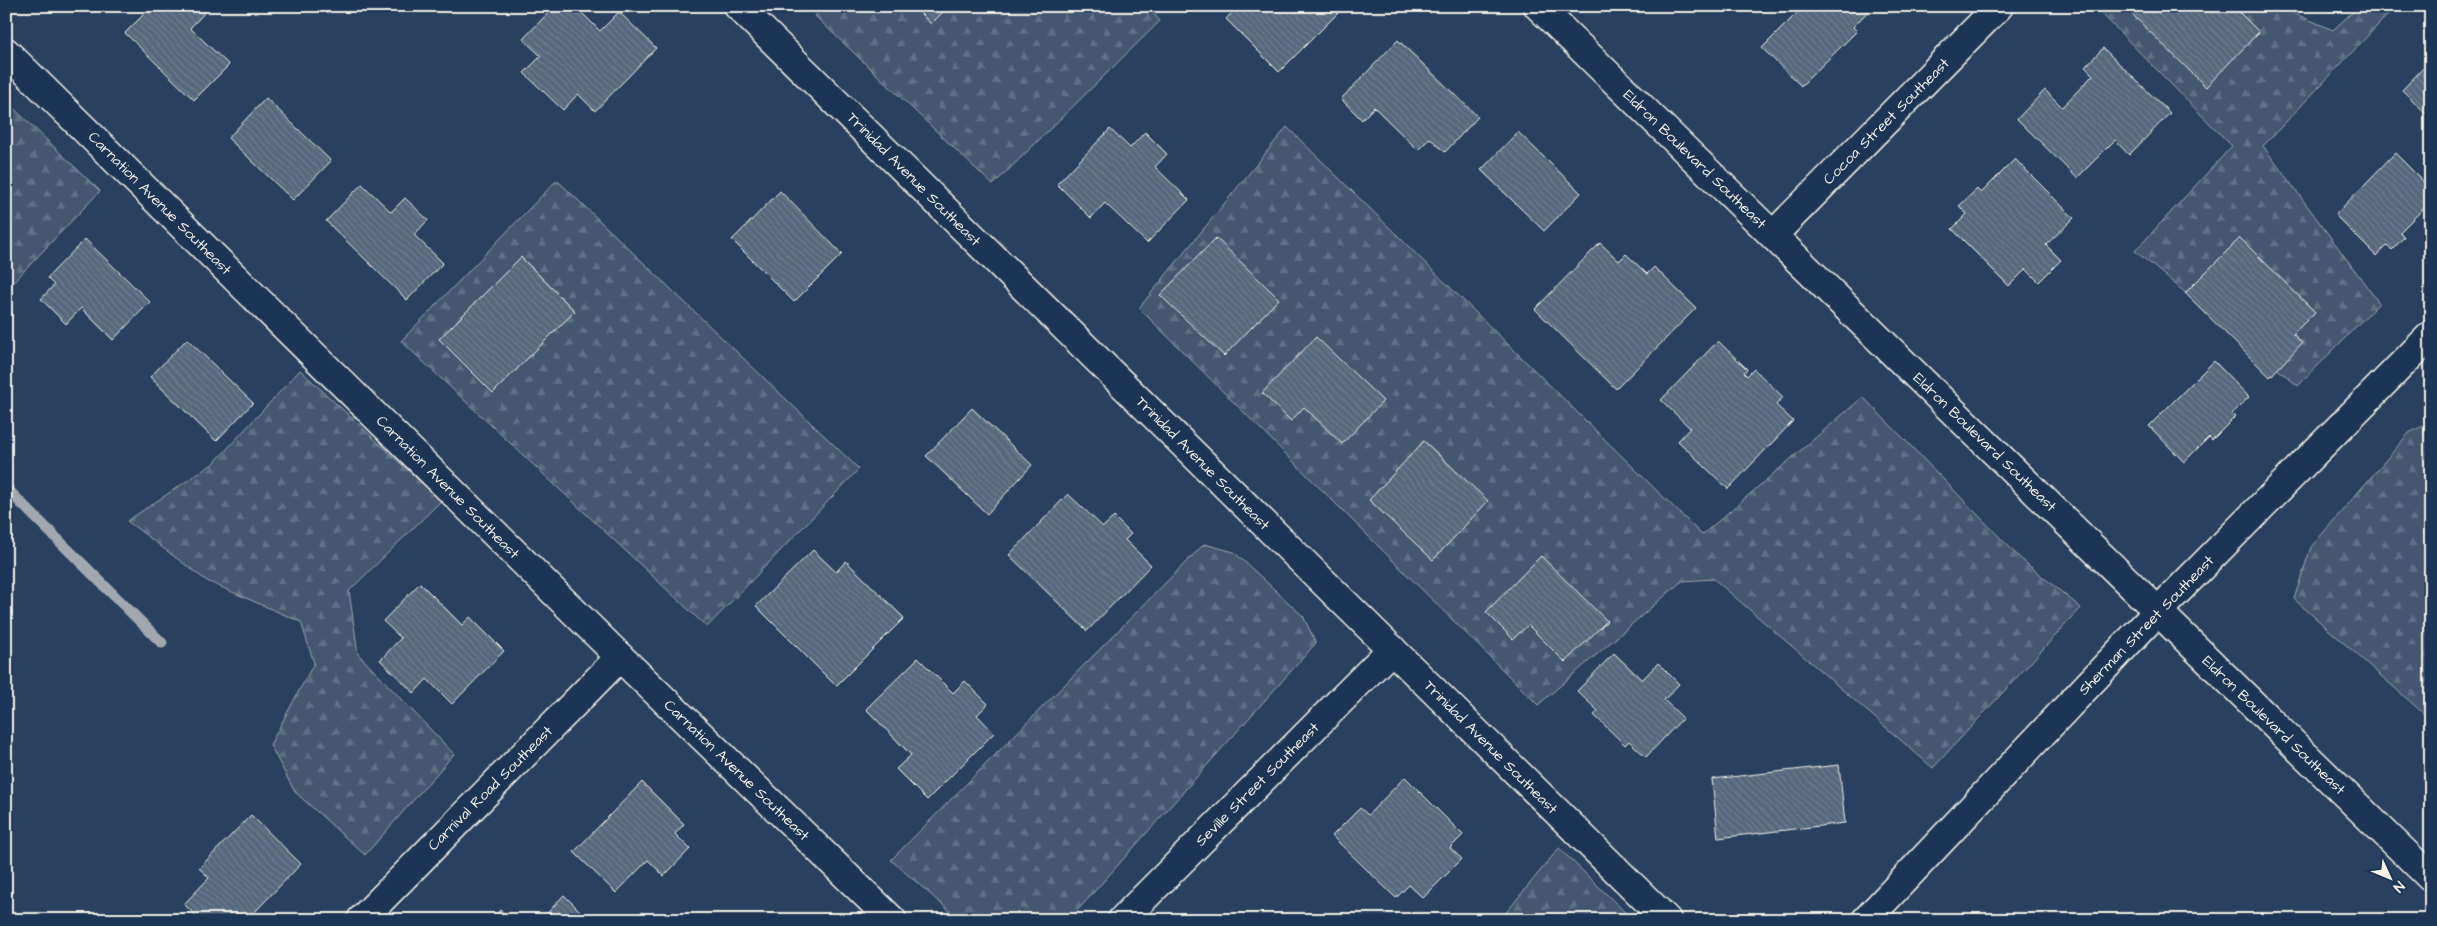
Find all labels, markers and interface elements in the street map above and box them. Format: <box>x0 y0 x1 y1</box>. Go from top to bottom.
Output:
street label: Cocoa Street Southeast <box>1818 53 1954 189</box>
street label: Eldron Boulevard Southeast <box>1618 85 1771 234</box>
street label: Trinidad Avenue Southeast <box>842 108 985 251</box>
street label: Carnation Avenue Southeast <box>83 127 236 280</box>
street label: Eldron Boulevard Southeast <box>1908 368 2061 517</box>
street label: Trinidad Avenue Southeast <box>1131 392 1274 535</box>
street label: Carnation Avenue Southeast <box>371 411 524 564</box>
street label: Sherman Street Southeast <box>2074 551 2219 700</box>
street label: Eldron Boulevard Southeast <box>2197 651 2350 800</box>
street label: Trinidad Avenue Southeast <box>1419 676 1562 819</box>
street label: Carnation Avenue Southeast <box>659 695 814 846</box>
street label: Seville Street Southeast <box>1191 718 1324 851</box>
street label: Carnival Road Southeast <box>423 721 558 856</box>
north arrow <box>2364 854 2414 904</box>
text: N <box>2388 876 2409 897</box>

